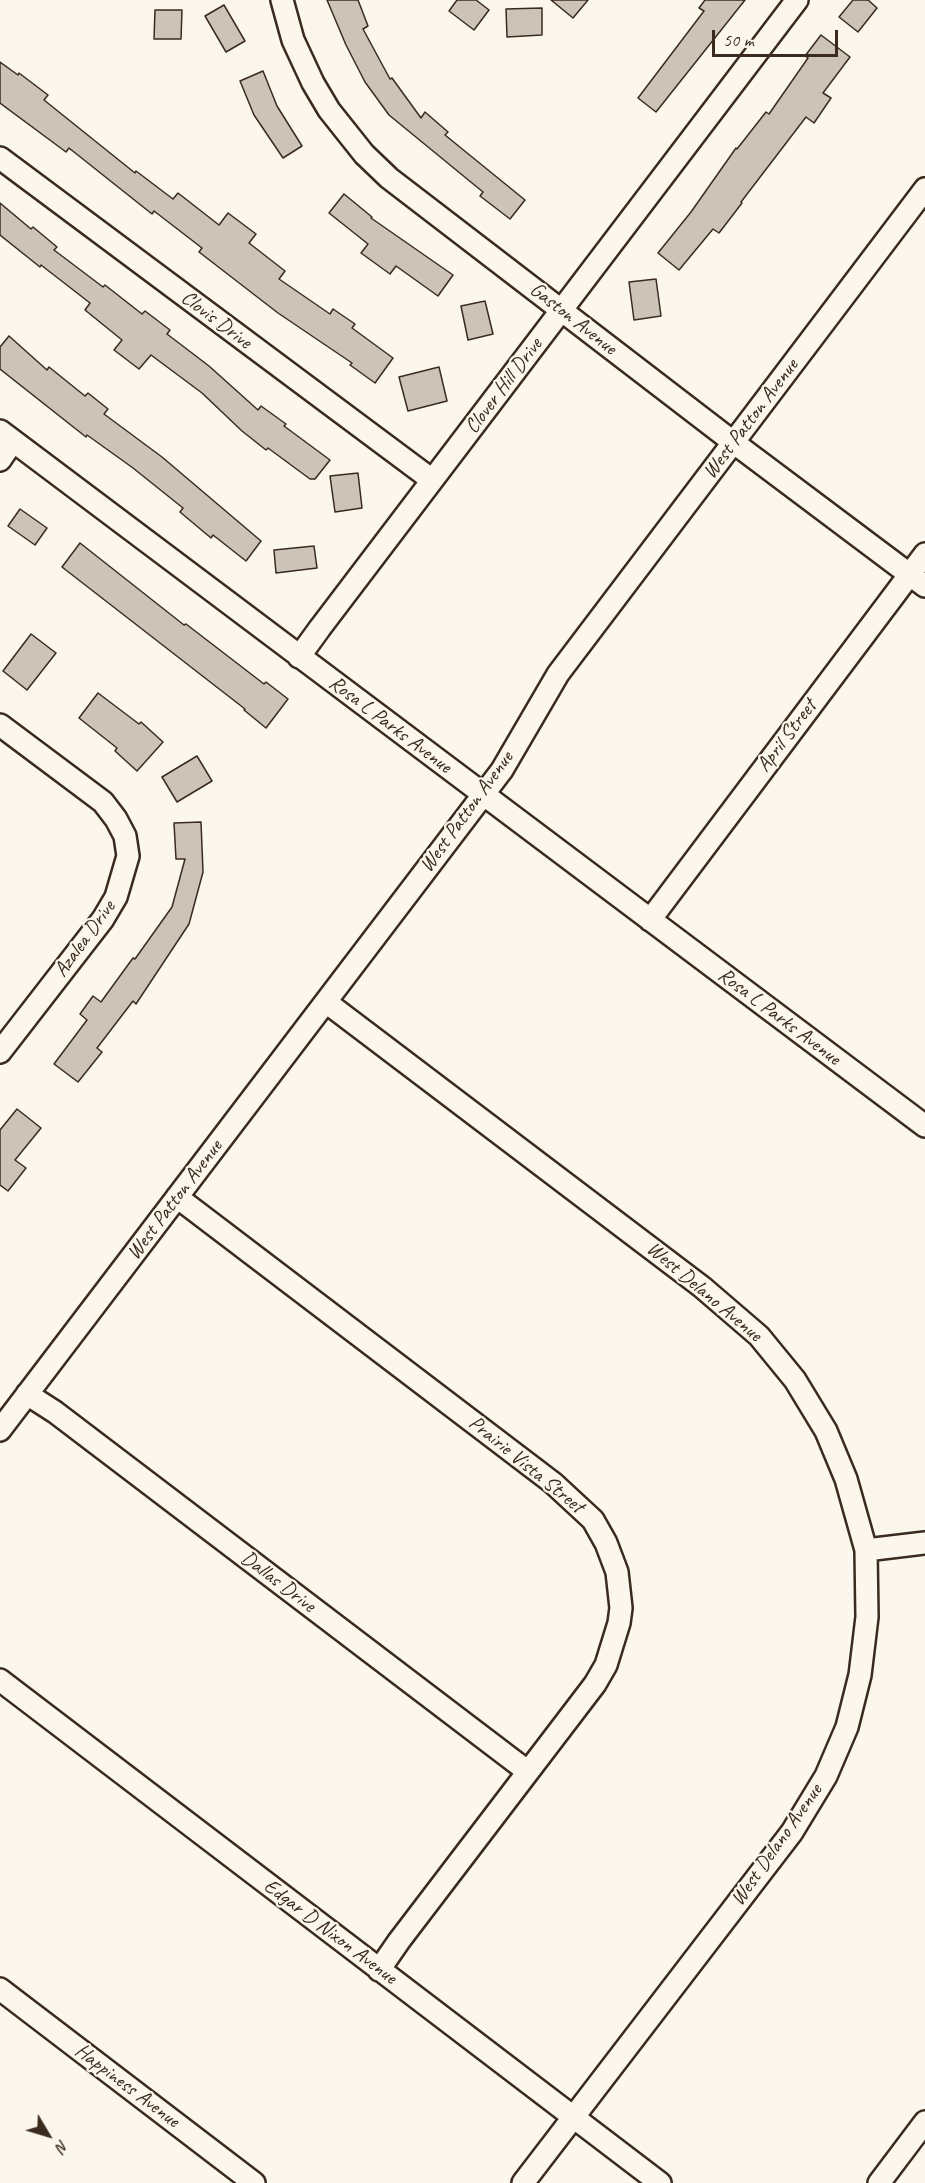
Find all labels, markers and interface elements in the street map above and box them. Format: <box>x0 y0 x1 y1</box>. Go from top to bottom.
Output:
scale bar <box>715 18 841 56</box>
text: 50 m <box>723 29 754 51</box>
street label: Gaston Avenue <box>524 277 622 361</box>
street label: Clovis Drive <box>176 285 256 355</box>
street label: Clover Hill Drive <box>460 333 548 439</box>
street label: West Patton Avenue <box>698 354 804 484</box>
street label: Rosa L Parks Avenue <box>324 671 456 779</box>
street label: April Street <box>752 695 822 777</box>
street label: West Patton Avenue <box>415 747 519 877</box>
street label: Azalea Drive <box>49 896 121 982</box>
street label: Rosa L Parks Avenue <box>713 963 845 1071</box>
street label: West Patton Avenue <box>122 1135 228 1265</box>
street label: West Delano Avenue <box>641 1236 767 1348</box>
street label: Prairie Vista Street <box>463 1411 589 1519</box>
street label: Dallas Drive <box>236 1546 320 1618</box>
street label: West Delano Avenue <box>726 1779 828 1911</box>
street label: Edgar D Nixon Avenue <box>258 1874 402 1990</box>
street label: Happiness Avenue <box>70 2038 184 2134</box>
north arrow <box>18 2105 78 2165</box>
text: N <box>51 2136 73 2156</box>

